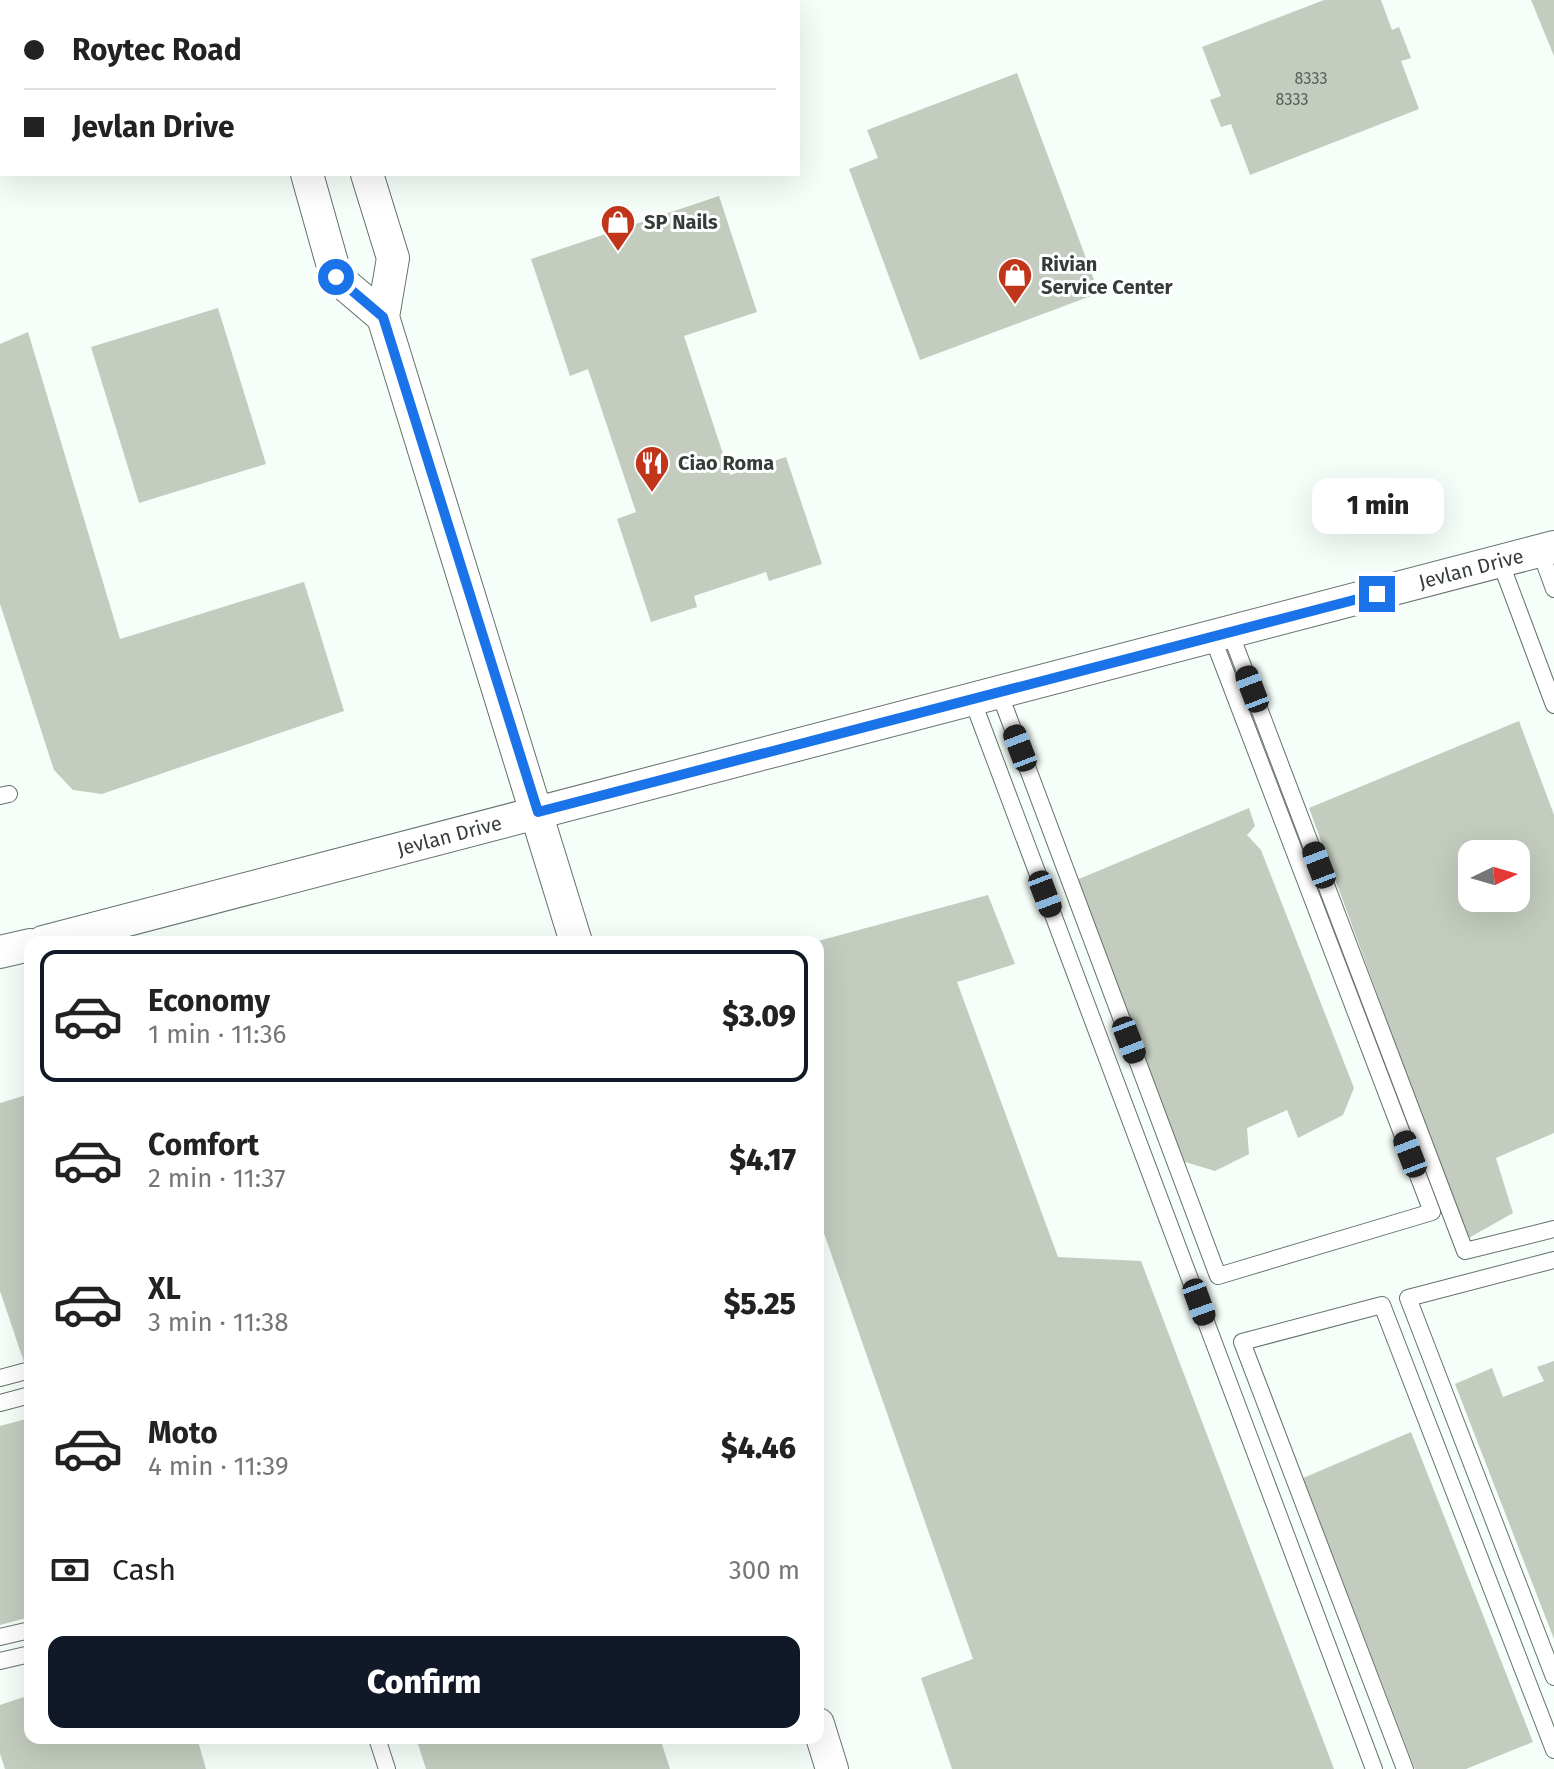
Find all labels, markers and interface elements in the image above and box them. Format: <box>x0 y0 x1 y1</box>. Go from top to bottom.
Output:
text: Roytec Road <box>72 32 242 68</box>
house number: 8333 <box>1295 69 1327 88</box>
house number: 8333 <box>1276 90 1308 109</box>
text: Jevlan Drive <box>72 109 235 145</box>
shop icon: SP Nails <box>599 203 637 253</box>
place label: SP Nails <box>644 210 718 234</box>
place label: Rivian Service Center <box>1041 252 1173 299</box>
shop icon: Rivian Service Center <box>996 256 1034 306</box>
route start <box>318 259 354 295</box>
restaurant icon: Ciao Roma <box>633 444 671 494</box>
place label: Ciao Roma <box>678 451 774 475</box>
callout: 1 min <box>1311 478 1443 534</box>
text: 1 min <box>1347 490 1409 521</box>
street label: Jevlan Drive <box>1416 544 1526 594</box>
route end <box>1359 576 1395 612</box>
car <box>1232 662 1272 716</box>
car <box>1000 721 1040 775</box>
street label: Jevlan Drive <box>394 811 504 861</box>
car <box>1299 838 1339 892</box>
north arrow <box>1458 840 1530 912</box>
map controls <box>1458 840 1530 912</box>
car <box>1025 867 1065 921</box>
icon: car <box>52 980 124 1052</box>
text: Economy <box>148 983 270 1019</box>
text: $3.09 <box>722 998 796 1034</box>
car <box>1109 1013 1149 1067</box>
text: 1 min · 11:36 <box>148 1019 286 1050</box>
icon: car <box>52 1124 124 1196</box>
text: Comfort <box>148 1127 259 1163</box>
car <box>1390 1127 1430 1181</box>
text: $4.17 <box>729 1142 796 1178</box>
text: 2 min · 11:37 <box>148 1163 286 1194</box>
icon: car <box>52 1268 124 1340</box>
text: XL <box>148 1271 181 1307</box>
car <box>1180 1275 1218 1329</box>
text: $5.25 <box>724 1286 796 1322</box>
text: 3 min · 11:38 <box>148 1307 289 1338</box>
icon: car <box>52 1412 124 1484</box>
text: Moto <box>148 1415 218 1451</box>
text: $4.46 <box>721 1430 796 1466</box>
text: 4 min · 11:39 <box>148 1451 289 1482</box>
icon: cash <box>48 1548 92 1592</box>
text: Cash <box>112 1552 176 1588</box>
text: 300 m <box>729 1555 800 1586</box>
button: Confirm <box>48 1636 800 1728</box>

